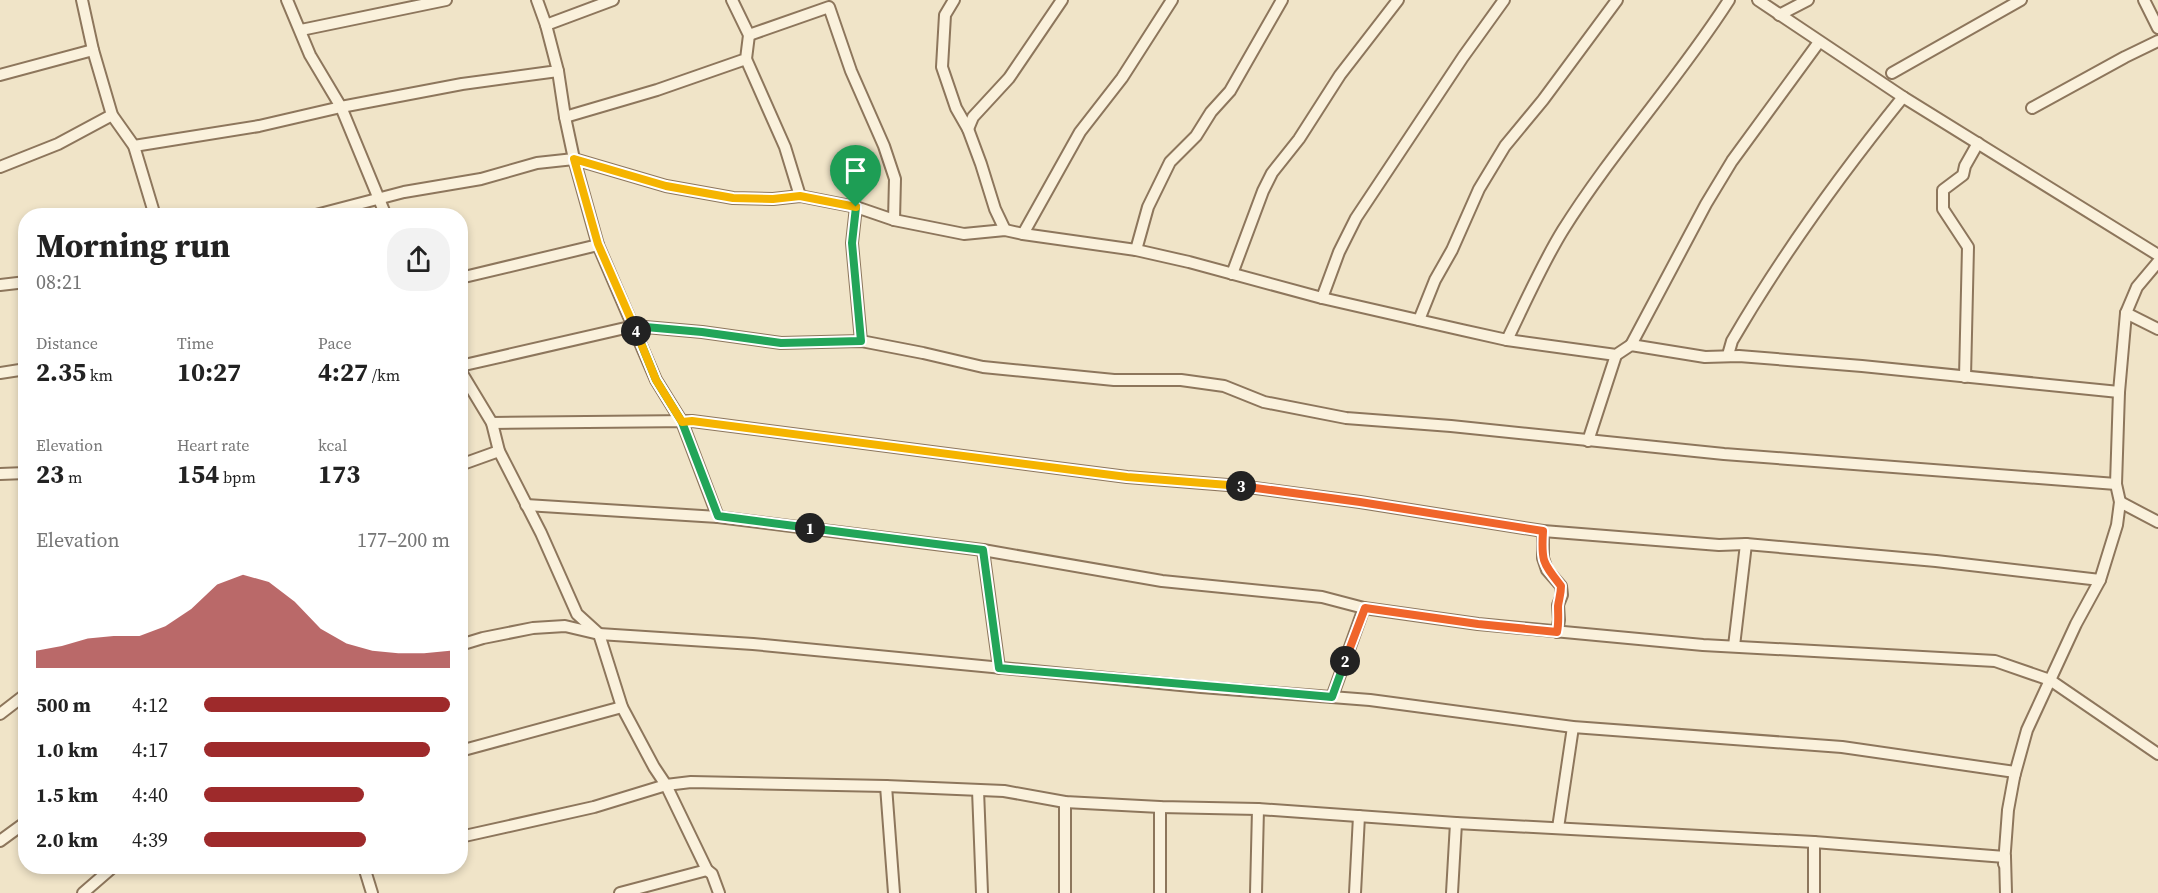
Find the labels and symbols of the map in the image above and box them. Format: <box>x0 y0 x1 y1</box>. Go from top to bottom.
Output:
pin <box>830 145 881 207</box>
pin: 4 <box>621 316 651 346</box>
pin: 3 <box>1226 471 1256 501</box>
pin: 1 <box>795 513 825 543</box>
pin: 2 <box>1330 646 1360 676</box>

